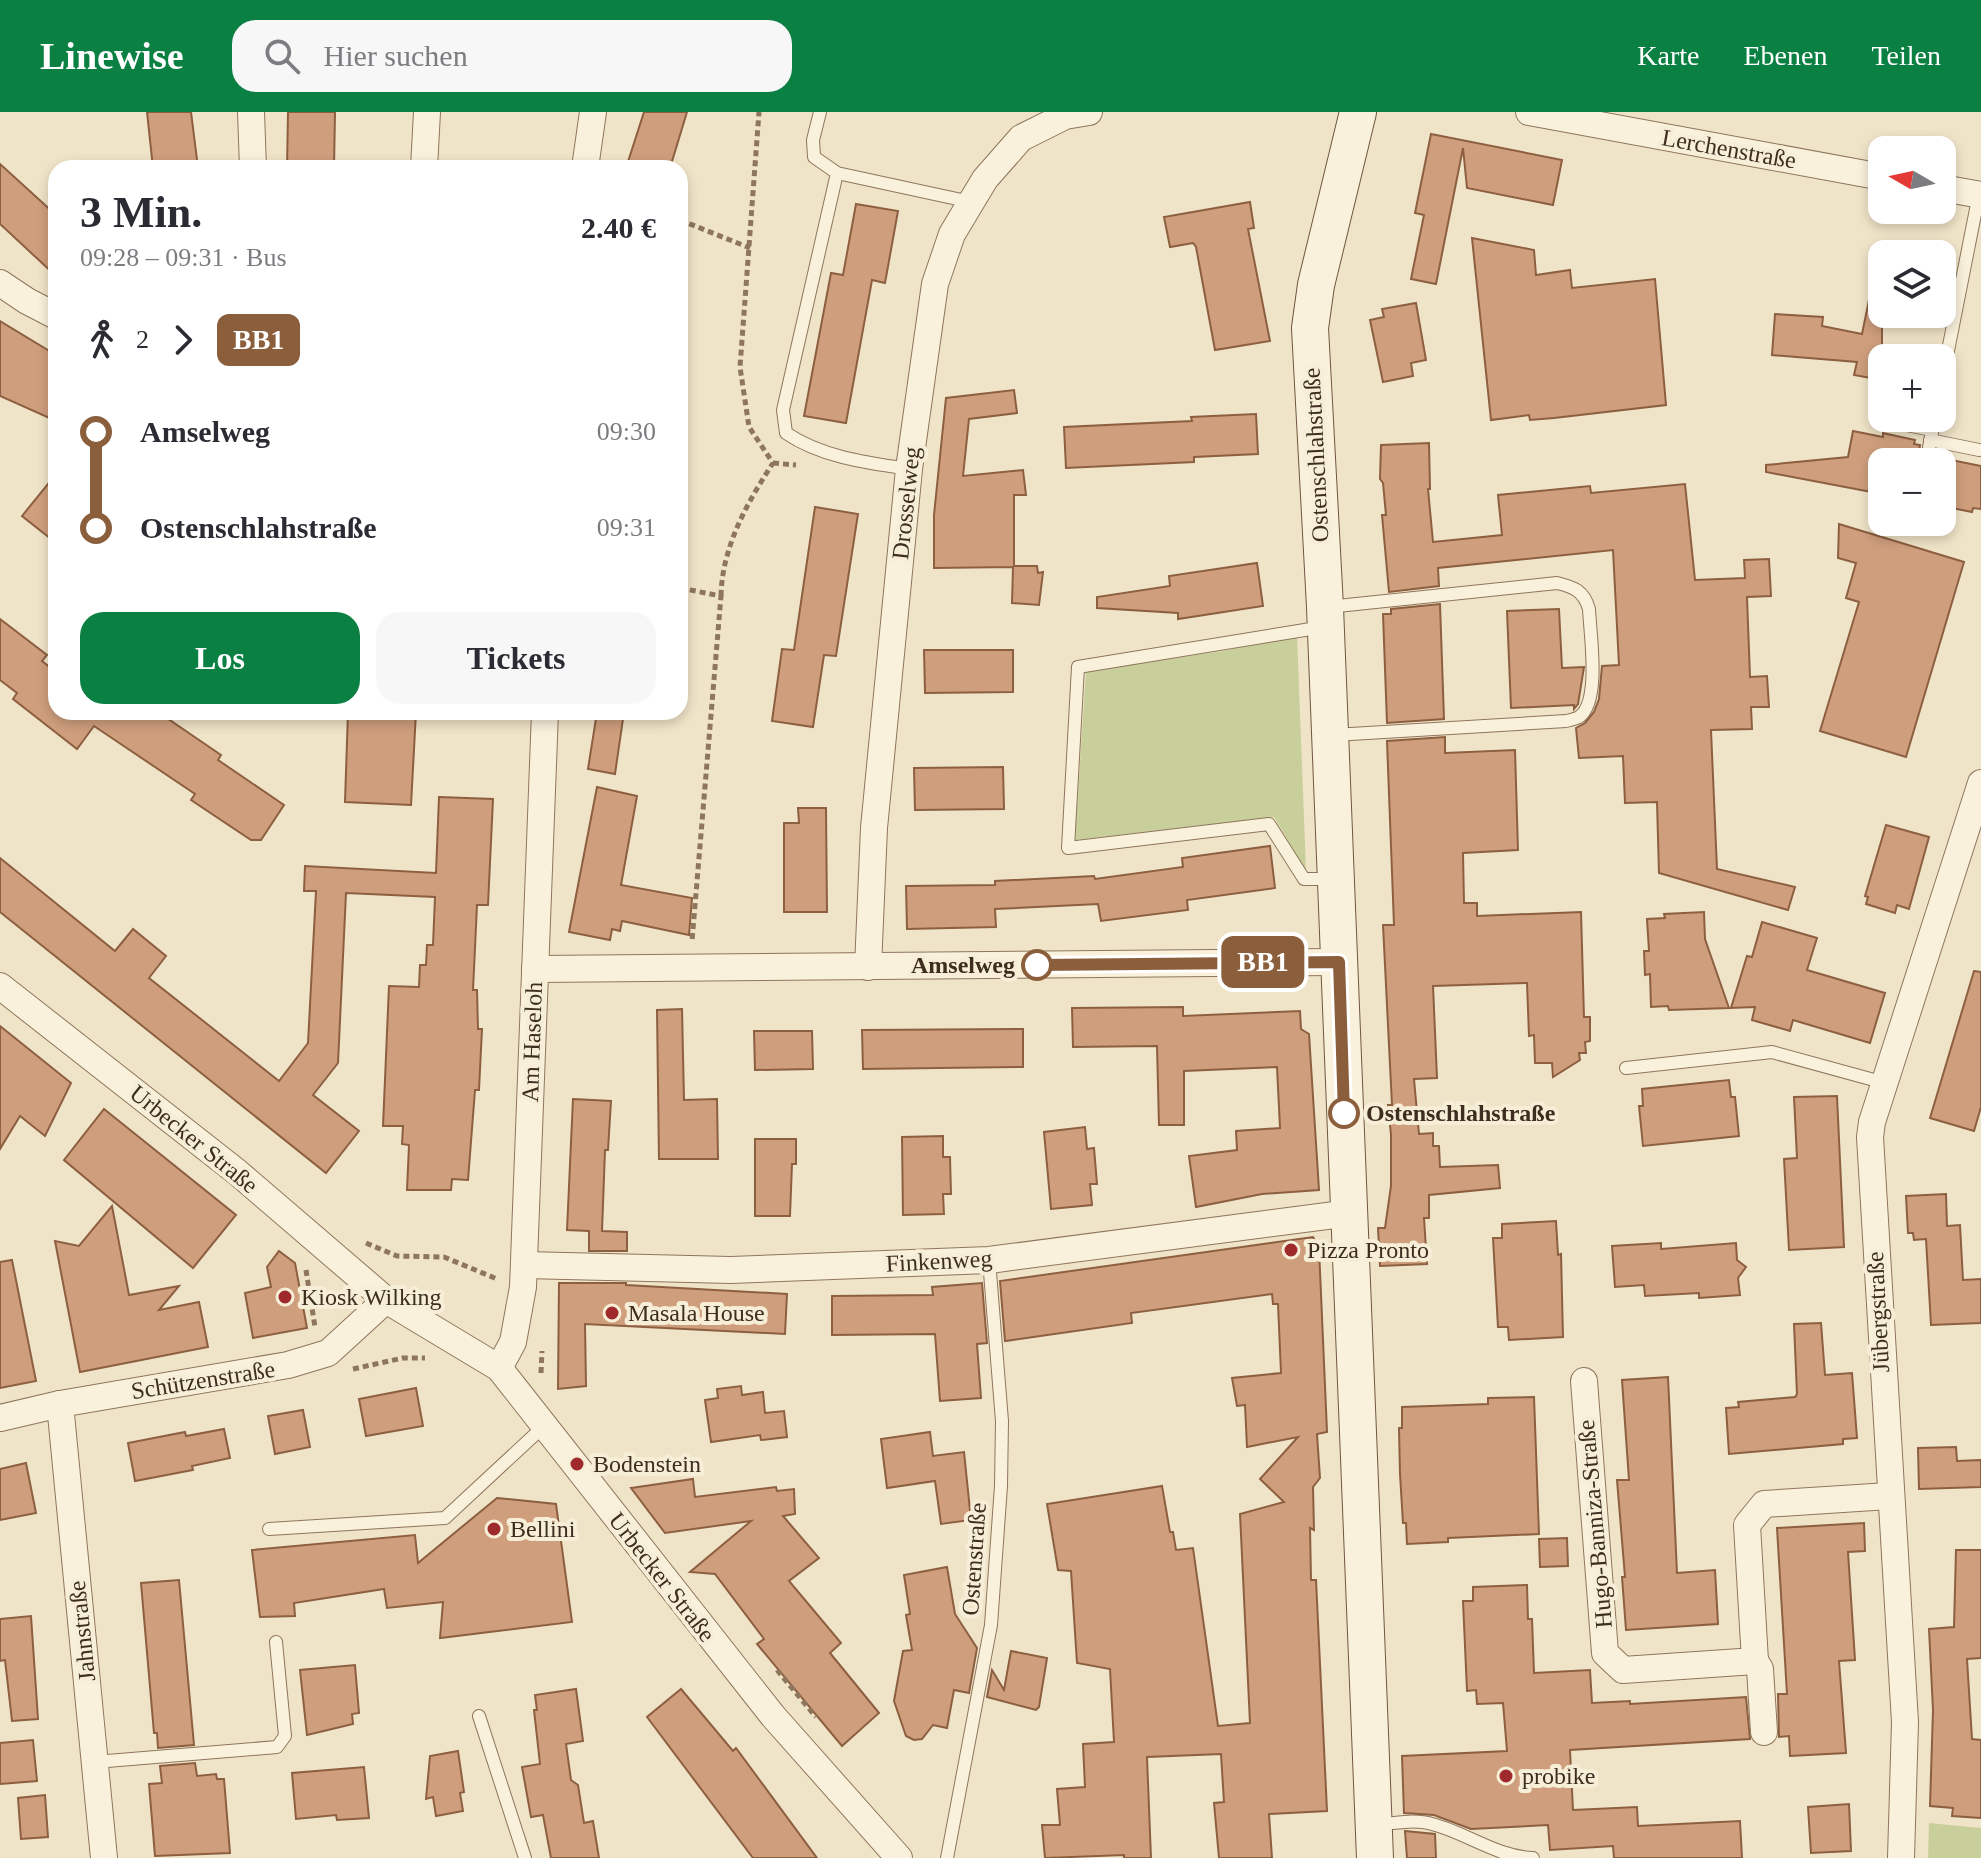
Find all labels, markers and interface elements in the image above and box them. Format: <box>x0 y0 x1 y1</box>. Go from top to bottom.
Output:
search box <box>232 20 792 92</box>
icon: search <box>260 34 304 78</box>
text: Linewise <box>40 35 184 77</box>
text: Hier suchen <box>324 39 468 72</box>
text: Karte <box>1637 40 1699 71</box>
text: Ebenen <box>1743 40 1827 71</box>
text: Teilen <box>1871 40 1941 71</box>
street label: Lerchenstraße <box>1660 124 1798 174</box>
north arrow <box>1868 136 1956 224</box>
map controls <box>1868 136 1956 536</box>
text: 3 Min. <box>80 188 202 237</box>
text: 2.40 € <box>581 211 656 244</box>
button: layers <box>1868 240 1956 328</box>
text: 09:28 – 09:31 · Bus <box>80 243 287 272</box>
icon: walk <box>80 318 124 362</box>
icon: forward <box>161 318 205 362</box>
text: BB1 <box>233 324 284 355</box>
text: 2 <box>136 325 149 354</box>
button: + <box>1868 344 1956 432</box>
street label: Ostenschlahstraße <box>1298 367 1334 543</box>
text: Amselweg <box>140 415 270 448</box>
text: 09:30 <box>597 417 656 446</box>
street label: Drosselweg <box>887 445 925 561</box>
button: − <box>1868 448 1956 536</box>
text: Ostenschlahstraße <box>140 511 377 544</box>
text: 09:31 <box>597 513 656 542</box>
button: Los <box>80 612 360 704</box>
button: Tickets <box>376 612 656 704</box>
line badge: BB1 <box>1217 936 1309 988</box>
text: BB1 <box>1237 946 1289 977</box>
marker: Amselweg <box>1022 950 1052 980</box>
place label: Amselweg <box>911 952 1015 978</box>
street label: Am Haseloh <box>517 981 547 1103</box>
street label: Urbecker Straße <box>125 1080 263 1198</box>
marker: Ostenschlahstraße <box>1329 1098 1359 1128</box>
place label: Ostenschlahstraße <box>1366 1100 1556 1126</box>
place label: Pizza Pronto <box>1307 1237 1429 1263</box>
marker: Pizza Pronto <box>1282 1241 1300 1259</box>
street label: Finkenweg <box>885 1245 993 1277</box>
street label: Jübergstraße <box>1862 1251 1894 1373</box>
place label: Kiosk Wilking <box>301 1284 442 1310</box>
marker: Kiosk Wilking <box>276 1288 294 1306</box>
place label: Masala House <box>628 1300 765 1326</box>
marker: Masala House <box>603 1304 621 1322</box>
street label: Schützenstraße <box>129 1356 277 1404</box>
street label: Hugo-Banniza-Straße <box>1573 1419 1617 1629</box>
place label: Bodenstein <box>593 1451 701 1477</box>
marker: Bodenstein <box>568 1455 586 1473</box>
street label: Ostenstraße <box>957 1502 991 1616</box>
street label: Urbecker Straße <box>604 1507 720 1647</box>
place label: Bellini <box>510 1516 576 1542</box>
marker: Bellini <box>485 1520 503 1538</box>
street label: Jahnstraße <box>64 1579 100 1683</box>
place label: probike <box>1522 1763 1595 1789</box>
marker: probike <box>1497 1767 1515 1785</box>

